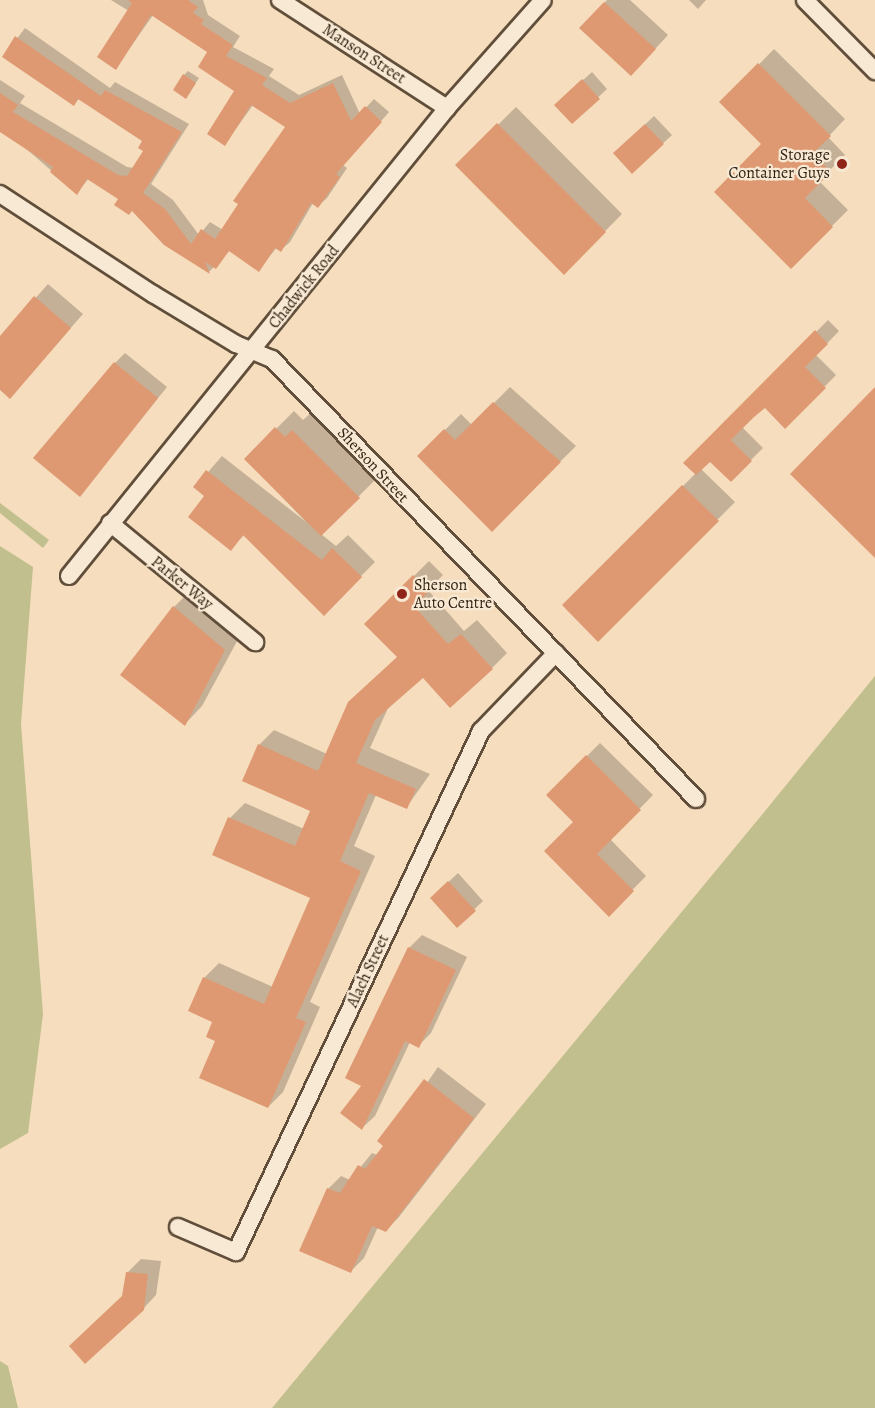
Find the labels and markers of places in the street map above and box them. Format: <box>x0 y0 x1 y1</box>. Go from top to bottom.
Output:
place label: Storage Container Guys <box>729 145 830 183</box>
marker: Storage Container Guys <box>835 157 849 171</box>
place label: Sherson Auto Centre <box>414 575 492 613</box>
marker: Sherson Auto Centre <box>395 587 409 601</box>

